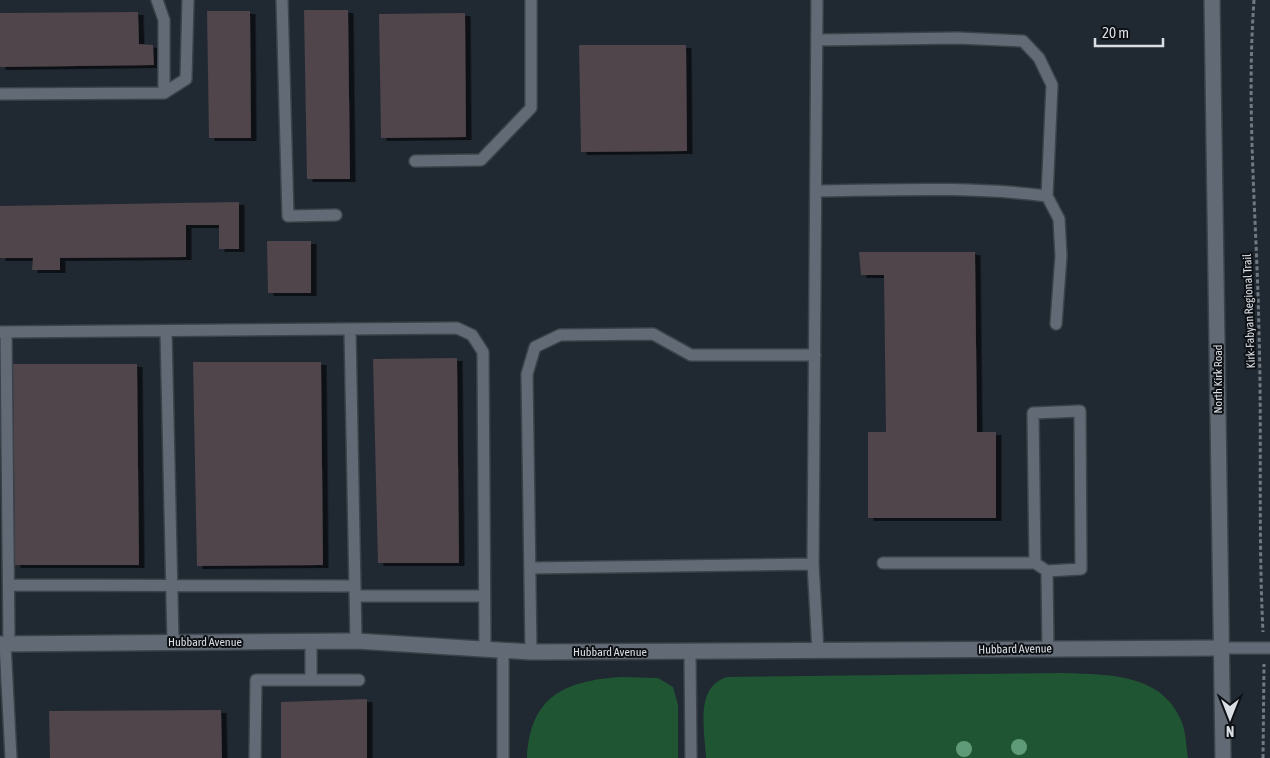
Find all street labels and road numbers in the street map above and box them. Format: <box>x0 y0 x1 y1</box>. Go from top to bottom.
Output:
street label: Kirk-Fabyan Regional Trail <box>1240 253 1258 369</box>
street label: North Kirk Road <box>1211 344 1225 414</box>
street label: Hubbard Avenue <box>168 635 242 649</box>
street label: Hubbard Avenue <box>978 641 1052 657</box>
street label: Hubbard Avenue <box>573 645 647 659</box>

